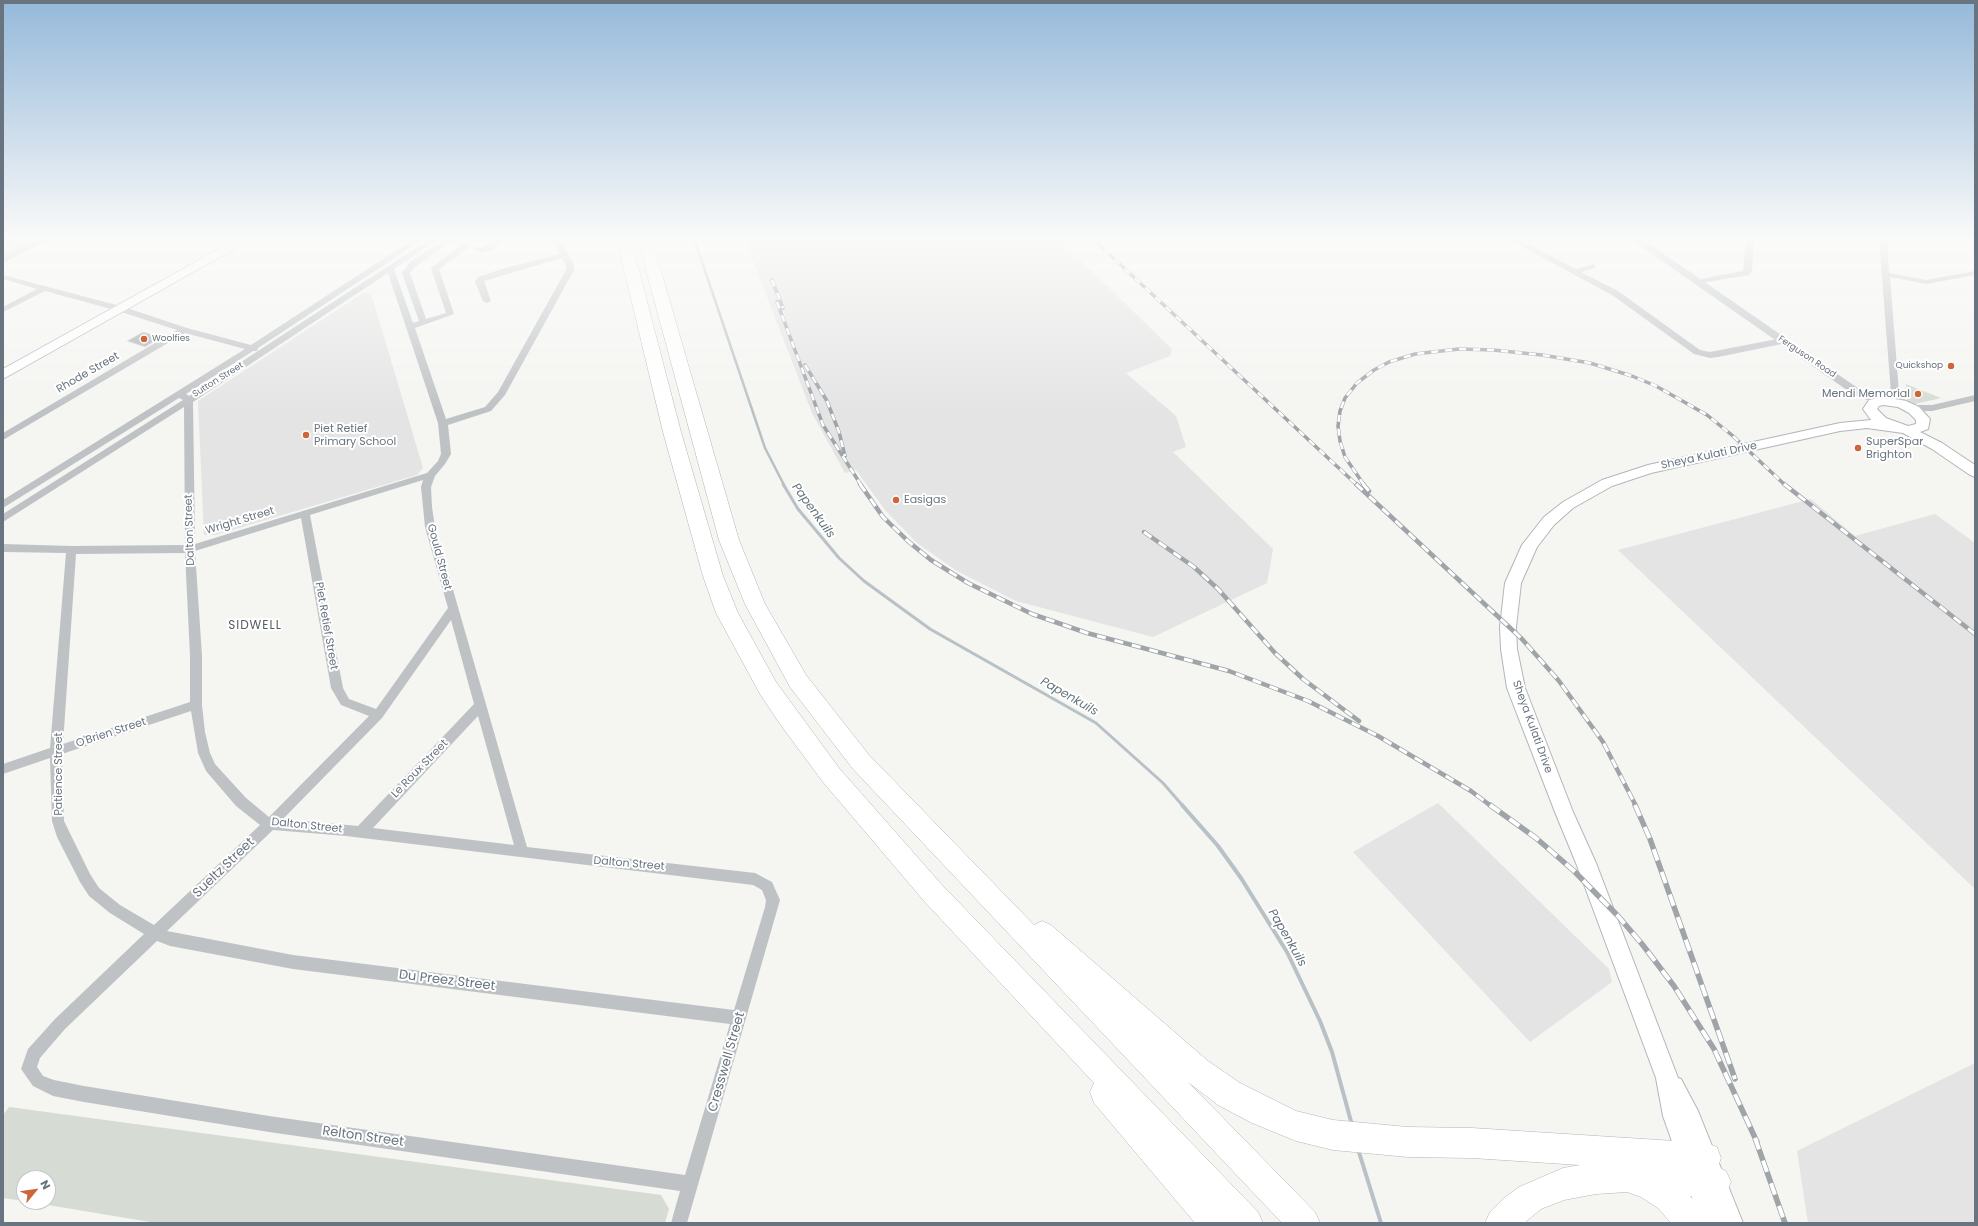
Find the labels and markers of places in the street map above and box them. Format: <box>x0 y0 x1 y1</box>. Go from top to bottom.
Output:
marker: Woolfies <box>139 334 149 344</box>
place label: Woolfies <box>152 334 190 344</box>
place label: Quickshop <box>1896 361 1943 371</box>
marker: Quickshop <box>1946 361 1956 371</box>
place label: Mendi Memorial <box>1822 387 1910 401</box>
marker: Mendi Memorial <box>1913 389 1923 399</box>
place label: Piet Retief Primary School <box>314 422 396 448</box>
marker: Piet Retief Primary School <box>301 430 311 440</box>
place label: SuperSpar Brighton <box>1866 435 1923 461</box>
marker: SuperSpar Brighton <box>1853 443 1863 453</box>
place label: Easigas <box>904 493 946 507</box>
marker: Easigas <box>891 495 901 505</box>

